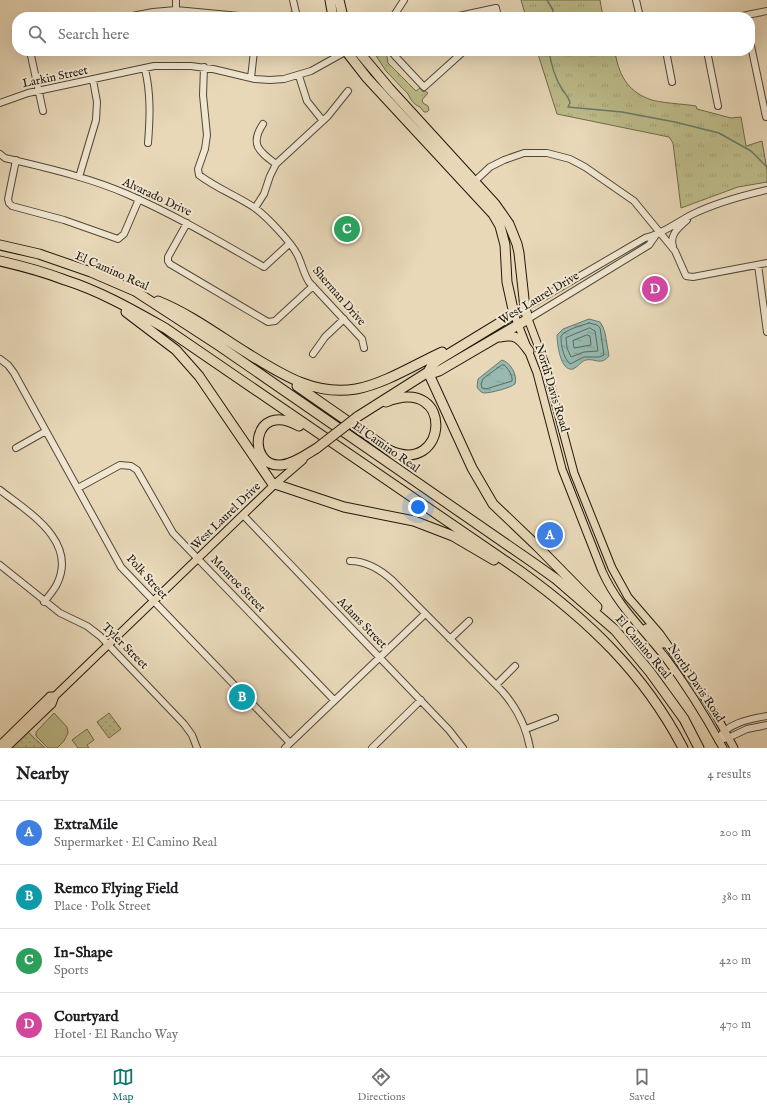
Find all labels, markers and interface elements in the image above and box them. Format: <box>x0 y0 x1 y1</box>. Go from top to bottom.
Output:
search box <box>12 12 755 56</box>
icon: search <box>26 23 48 45</box>
text: Search here <box>58 25 129 44</box>
street label: Larkin Street <box>21 63 89 91</box>
street label: Alvarado Drive <box>119 174 194 220</box>
pin: C <box>334 214 360 244</box>
street label: El Camino Real <box>73 248 152 294</box>
street label: Sherman Drive <box>309 263 369 329</box>
street label: West Laurel Drive <box>496 268 582 328</box>
pin: D <box>642 274 668 304</box>
street label: North Davis Road <box>531 342 573 434</box>
street label: El Camino Real <box>349 418 423 476</box>
street label: West Laurel Drive <box>188 479 264 553</box>
your location <box>408 497 428 517</box>
pin: A <box>537 520 563 550</box>
street label: Polk Street <box>123 551 171 603</box>
street label: Monroe Street <box>207 553 269 615</box>
street label: Adams Street <box>333 593 390 652</box>
street label: El Camino Real <box>612 612 675 683</box>
street label: Tyler Street <box>99 620 151 672</box>
street label: North Davis Road <box>664 641 728 725</box>
pin: B <box>229 682 255 712</box>
text: Nearby <box>16 764 69 785</box>
text: 4 results <box>707 766 751 783</box>
text: ExtraMile <box>54 815 118 834</box>
text: A <box>25 824 33 841</box>
text: 200 m <box>719 824 751 841</box>
text: Supermarket · El Camino Real <box>54 834 217 851</box>
text: Remco Flying Field <box>54 879 178 898</box>
text: B <box>25 888 33 905</box>
text: 380 m <box>722 888 751 905</box>
text: Place · Polk Street <box>54 898 151 915</box>
text: In-Shape <box>54 943 113 962</box>
text: C <box>24 952 34 969</box>
text: 420 m <box>719 952 751 969</box>
text: Sports <box>54 962 89 979</box>
text: Courtyard <box>54 1007 118 1026</box>
text: D <box>24 1016 34 1033</box>
text: 470 m <box>720 1016 751 1033</box>
text: Hotel · El Rancho Way <box>54 1026 178 1043</box>
tab: Map <box>112 1066 134 1104</box>
tab: Directions <box>358 1066 405 1104</box>
tab: Saved <box>629 1066 655 1104</box>

